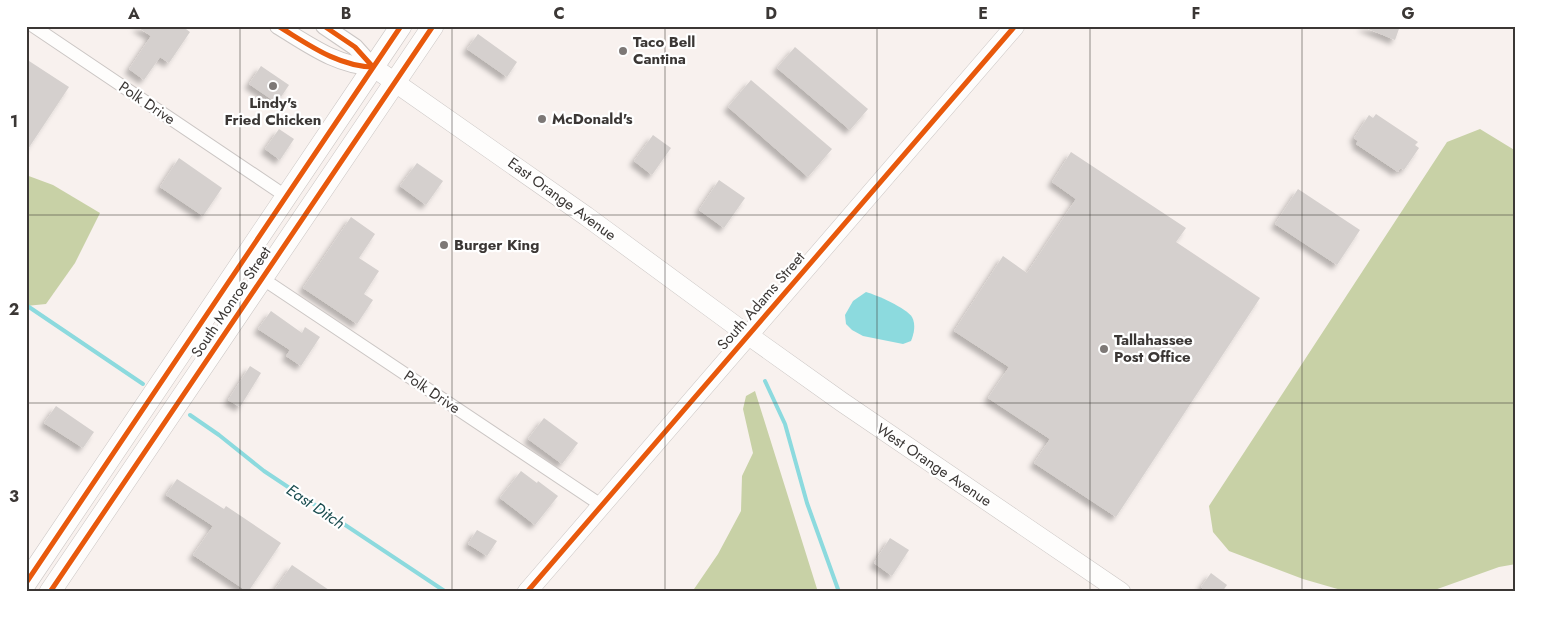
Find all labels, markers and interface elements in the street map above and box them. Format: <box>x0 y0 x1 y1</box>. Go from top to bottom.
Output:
text: A <box>127 2 140 25</box>
text: B <box>341 2 351 25</box>
text: C <box>553 2 565 25</box>
text: D <box>765 2 777 25</box>
text: E <box>978 2 988 25</box>
text: F <box>1192 2 1200 25</box>
text: G <box>1401 2 1415 25</box>
place label: Taco Bell Cantina <box>633 31 695 70</box>
marker: Taco Bell Cantina <box>617 45 629 57</box>
street label: Polk Drive <box>114 76 180 130</box>
marker: Lindy's Fried Chicken <box>267 80 279 92</box>
place label: Lindy's Fried Chicken <box>225 92 321 131</box>
place label: McDonald's <box>552 108 633 130</box>
text: 1 <box>10 110 18 133</box>
marker: McDonald's <box>536 113 548 125</box>
street label: East Orange Avenue <box>503 152 621 246</box>
place label: Burger King <box>454 234 539 256</box>
marker: Burger King <box>438 239 450 251</box>
street label: South Monroe Street <box>186 242 277 362</box>
street label: South Adams Street <box>712 247 810 355</box>
text: 2 <box>9 298 19 321</box>
place label: Tallahassee Post Office <box>1114 329 1193 368</box>
marker: Tallahassee Post Office <box>1098 343 1110 355</box>
street label: Polk Drive <box>399 365 465 419</box>
street label: West Orange Avenue <box>872 418 996 512</box>
water label: East Ditch <box>282 478 350 534</box>
text: 3 <box>9 485 19 508</box>

